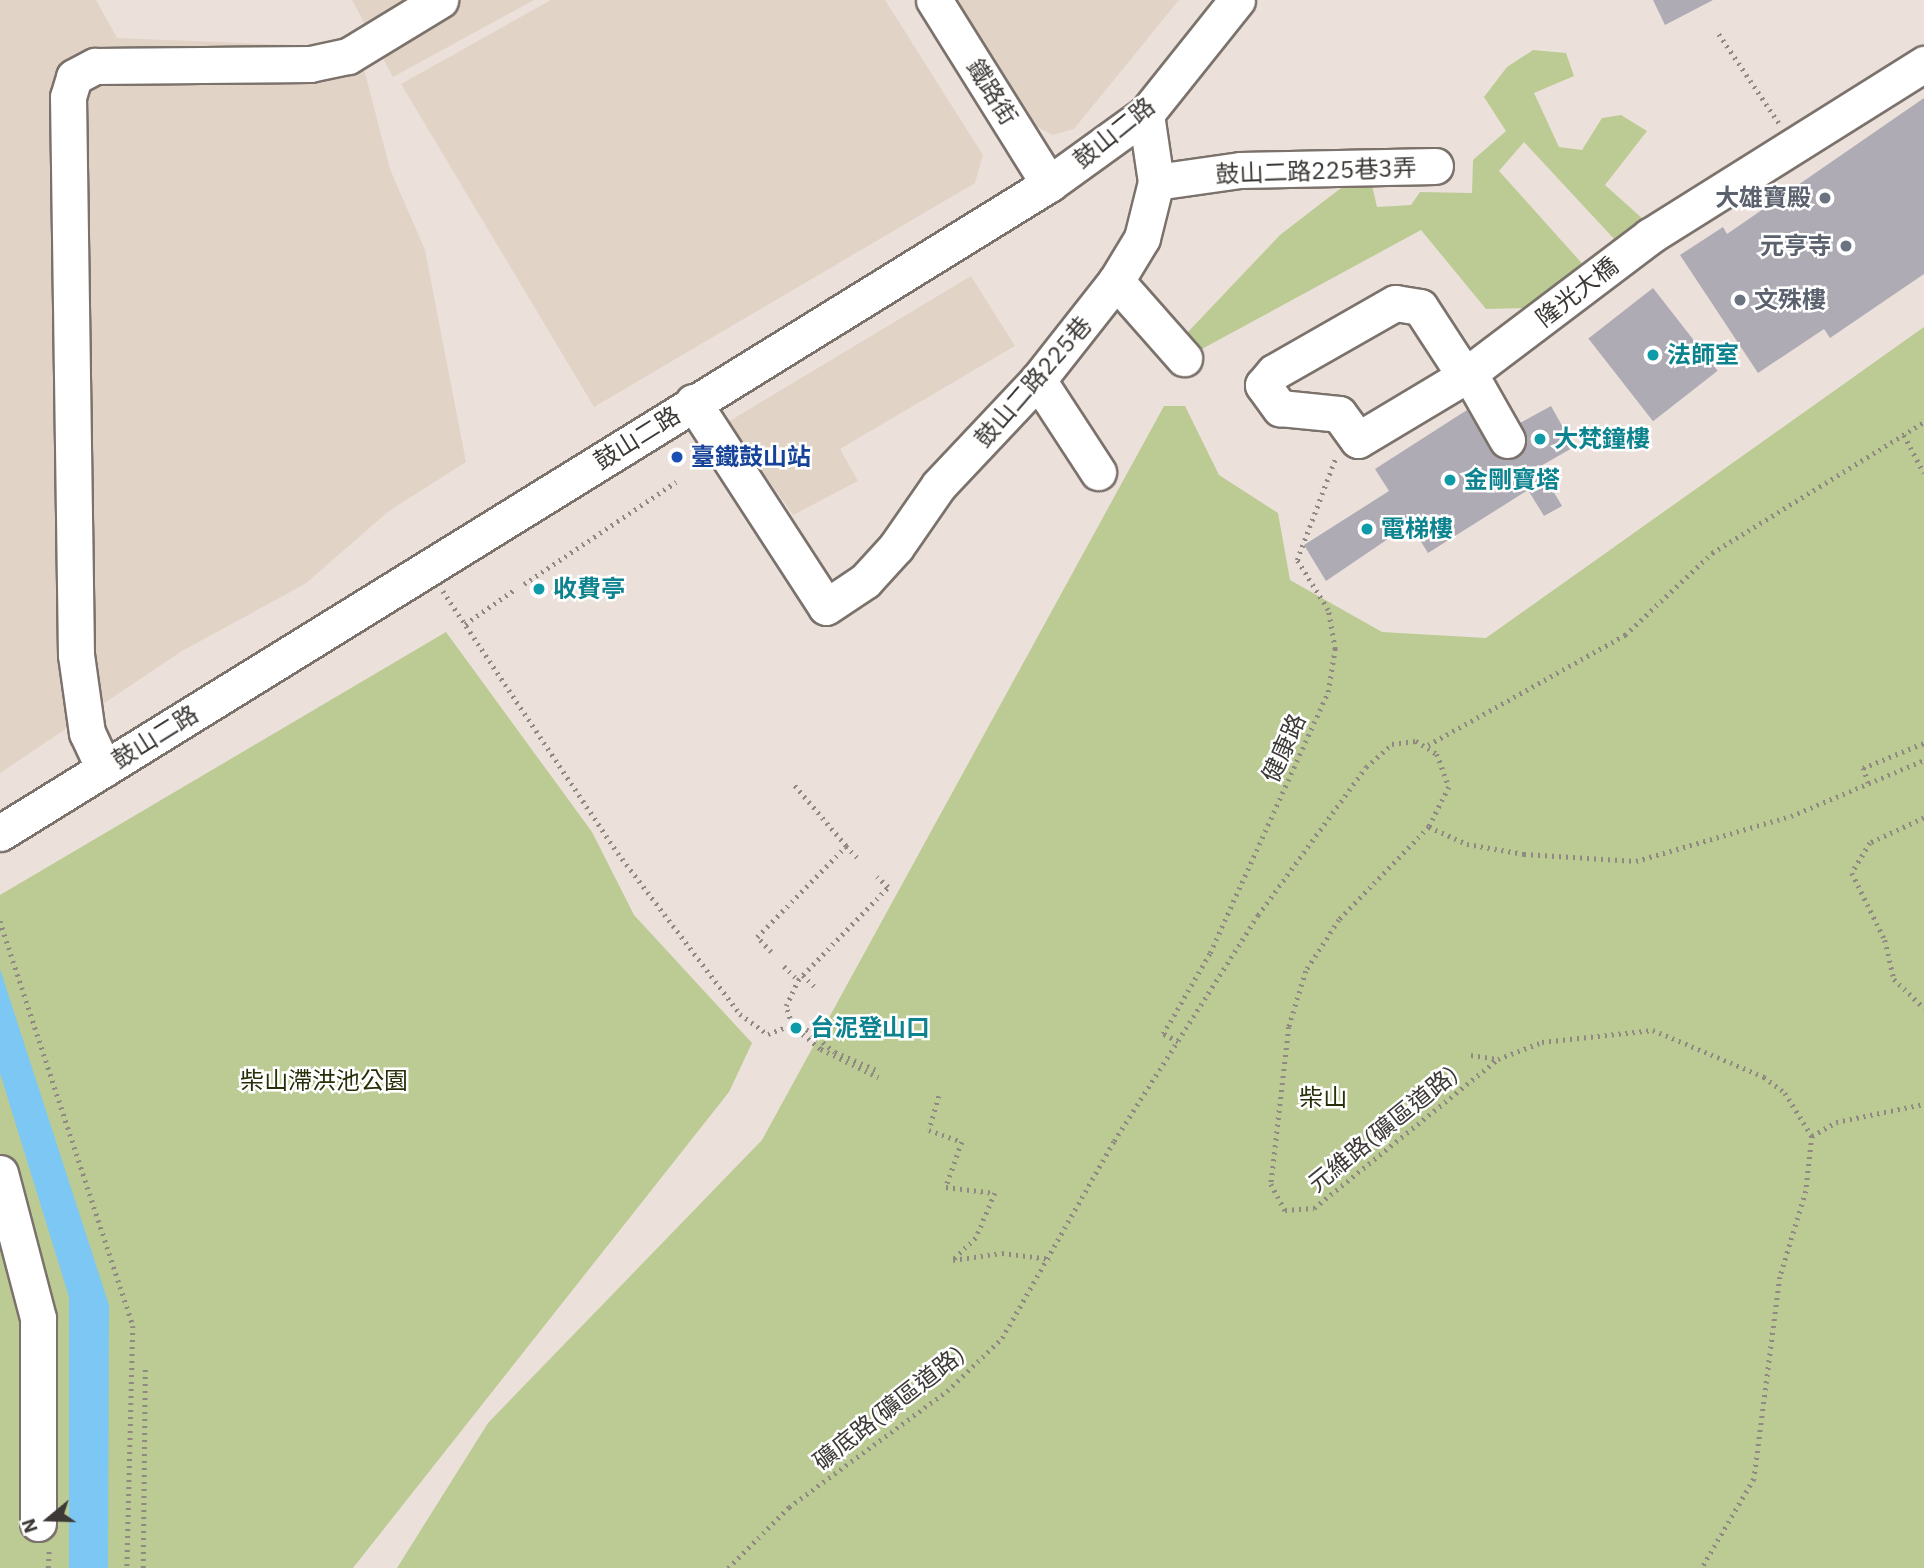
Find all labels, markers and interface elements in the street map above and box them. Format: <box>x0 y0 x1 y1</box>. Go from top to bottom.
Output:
street label: 鐵路街 <box>961 54 1023 130</box>
street label: 鼓山二路 <box>1068 92 1160 174</box>
street label: 鼓山二路225巷3弄 <box>1215 153 1417 189</box>
place label: 大雄寶殿 <box>1715 184 1811 212</box>
marker: 大雄寶殿 <box>1817 190 1833 206</box>
place label: 元亨寺 <box>1760 232 1832 260</box>
marker: 元亨寺 <box>1838 238 1854 254</box>
street label: 隆光大橋 <box>1530 251 1624 333</box>
place label: 文殊樓 <box>1754 286 1826 314</box>
marker: 文殊樓 <box>1732 292 1748 308</box>
street label: 鼓山二路225巷 <box>969 311 1097 453</box>
place label: 法師室 <box>1667 341 1739 369</box>
marker: 法師室 <box>1645 347 1661 363</box>
street label: 鼓山二路 <box>589 400 685 476</box>
place label: 大梵鐘樓 <box>1554 425 1650 453</box>
marker: 大梵鐘樓 <box>1532 431 1548 447</box>
place label: 臺鐵鼓山站 <box>691 443 811 471</box>
marker: 臺鐵鼓山站 <box>669 449 685 465</box>
place label: 金剛寶塔 <box>1464 466 1560 494</box>
marker: 金剛寶塔 <box>1442 472 1458 488</box>
place label: 電梯樓 <box>1381 515 1453 543</box>
marker: 電梯樓 <box>1359 521 1375 537</box>
place label: 收費亭 <box>553 575 625 603</box>
marker: 收費亭 <box>531 581 547 597</box>
street label: 鼓山二路 <box>107 699 203 775</box>
street label: 健康路 <box>1256 709 1312 787</box>
place label: 台泥登山口 <box>810 1014 930 1042</box>
marker: 台泥登山口 <box>788 1020 804 1036</box>
street label: 元維路(礦區道路) <box>1302 1060 1464 1198</box>
park label: 柴山滯洪池公園 <box>240 1067 408 1095</box>
park label: 柴山 <box>1299 1084 1347 1112</box>
street label: 礦底路(礦區道路) <box>808 1340 970 1476</box>
north arrow <box>14 1484 84 1554</box>
text: N <box>16 1515 43 1536</box>

